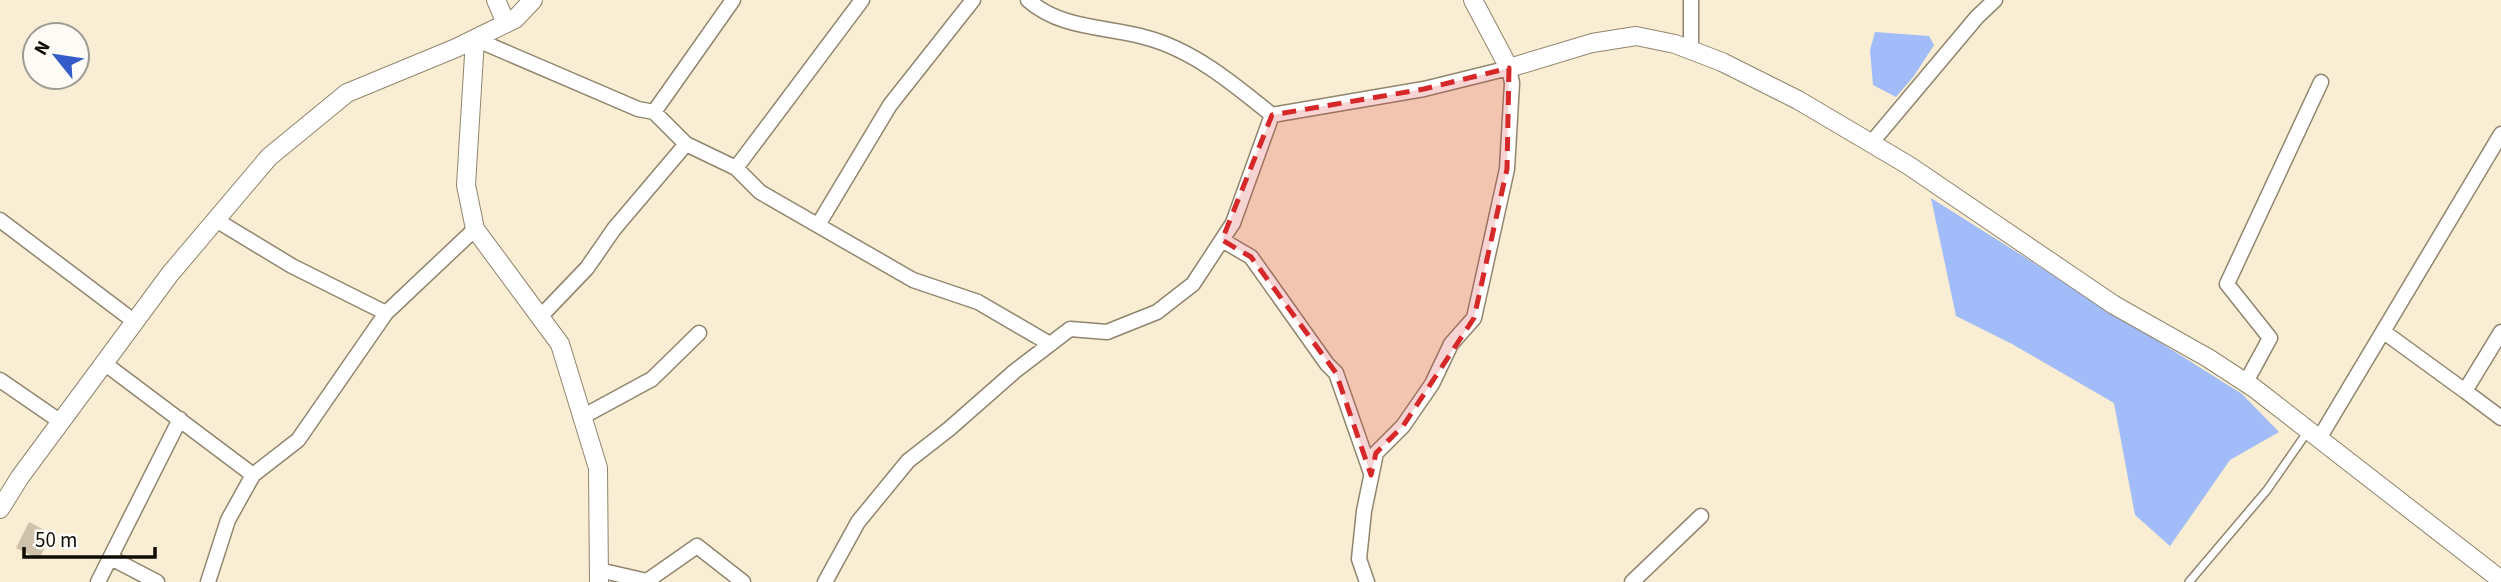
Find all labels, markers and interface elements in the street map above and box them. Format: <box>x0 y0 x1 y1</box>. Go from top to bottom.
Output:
north arrow <box>21 21 91 91</box>
text: N <box>28 36 57 60</box>
scale bar <box>24 516 156 560</box>
text: 50 m <box>35 525 77 555</box>

